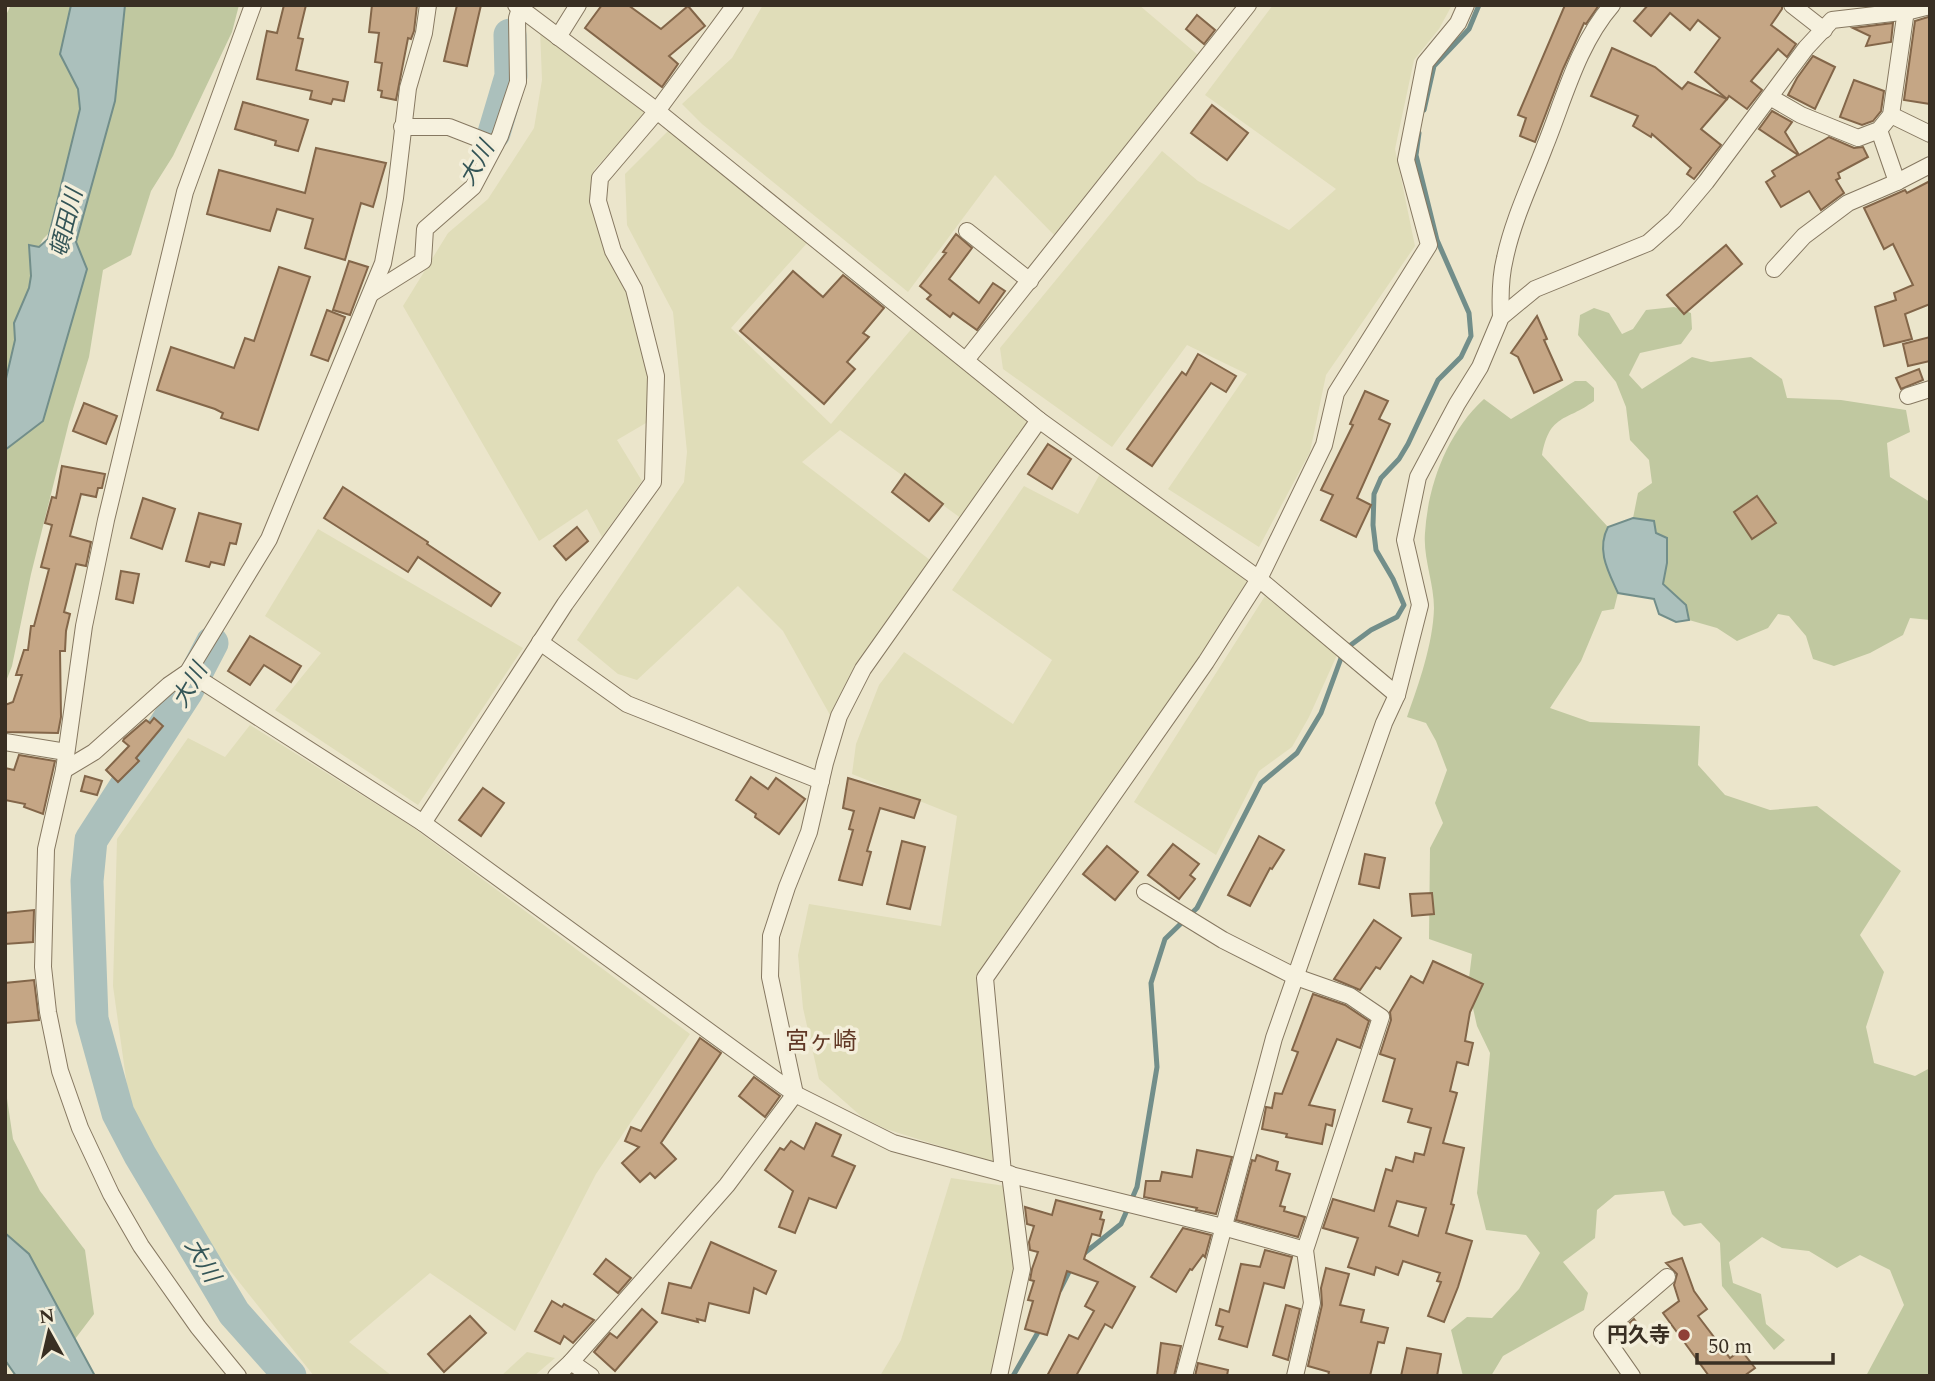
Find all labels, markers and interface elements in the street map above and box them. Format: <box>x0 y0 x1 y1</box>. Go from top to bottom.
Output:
water label: 大川 <box>451 132 505 192</box>
water label: 頓田川 <box>42 183 94 261</box>
water label: 大川 <box>164 654 218 714</box>
district label: 宮ヶ崎 <box>785 1024 857 1060</box>
water label: 大川 <box>175 1232 230 1292</box>
north arrow <box>14 1297 84 1367</box>
text: N <box>37 1301 57 1332</box>
place label: 円久寺 <box>1607 1320 1670 1352</box>
scale bar <box>1697 1322 1834 1366</box>
marker: 円久寺 <box>1676 1327 1692 1343</box>
text: 50 m <box>1708 1331 1752 1363</box>

